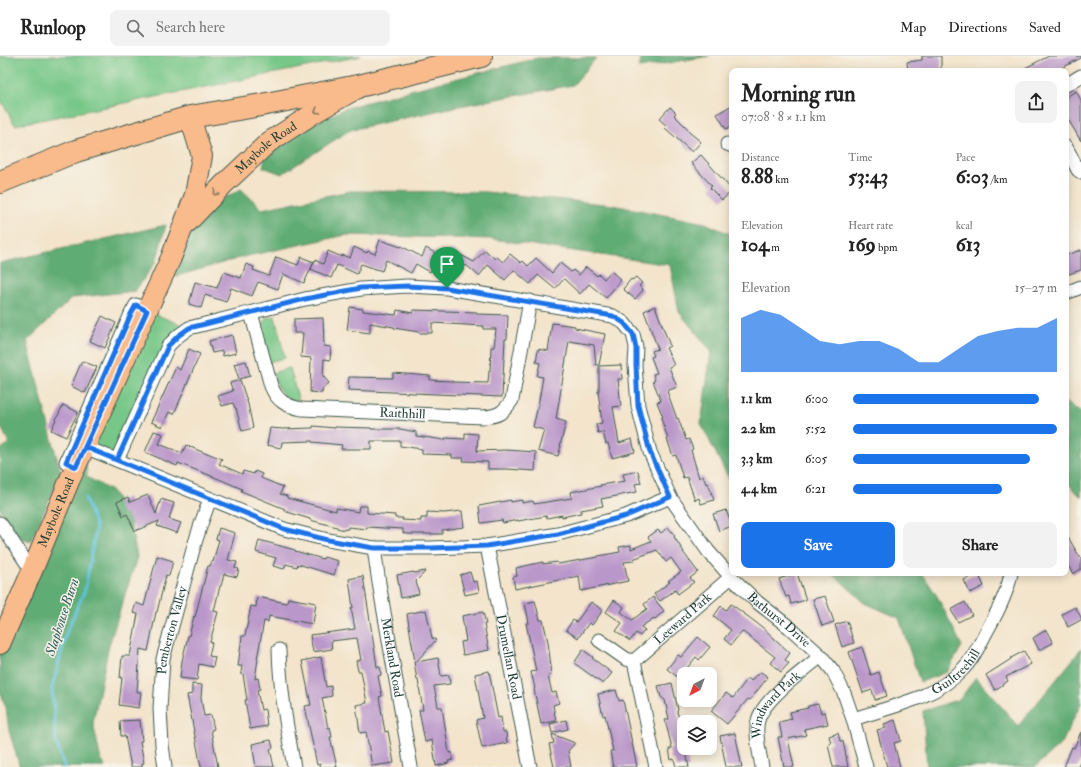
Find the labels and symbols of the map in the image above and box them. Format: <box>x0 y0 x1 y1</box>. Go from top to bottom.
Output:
one-way arrow <box>314 107 321 114</box>
street label: Maybole Road <box>232 118 300 177</box>
one-way arrow <box>214 188 221 196</box>
pin <box>430 247 464 288</box>
street label: Raithhill <box>379 404 427 422</box>
street label: Maybole Road <box>35 474 78 550</box>
water label: Slaphouse Burn <box>41 576 83 659</box>
street label: Pemberton Valley <box>154 584 192 675</box>
street label: Leeward Park <box>651 589 716 648</box>
street label: Bathurst Drive <box>744 589 814 651</box>
street label: Drumellan Road <box>492 613 525 701</box>
street label: Merkland Road <box>377 616 407 699</box>
street label: Guiltreehill <box>929 646 984 698</box>
north arrow <box>677 667 717 707</box>
street label: Windward Park <box>749 667 804 740</box>

